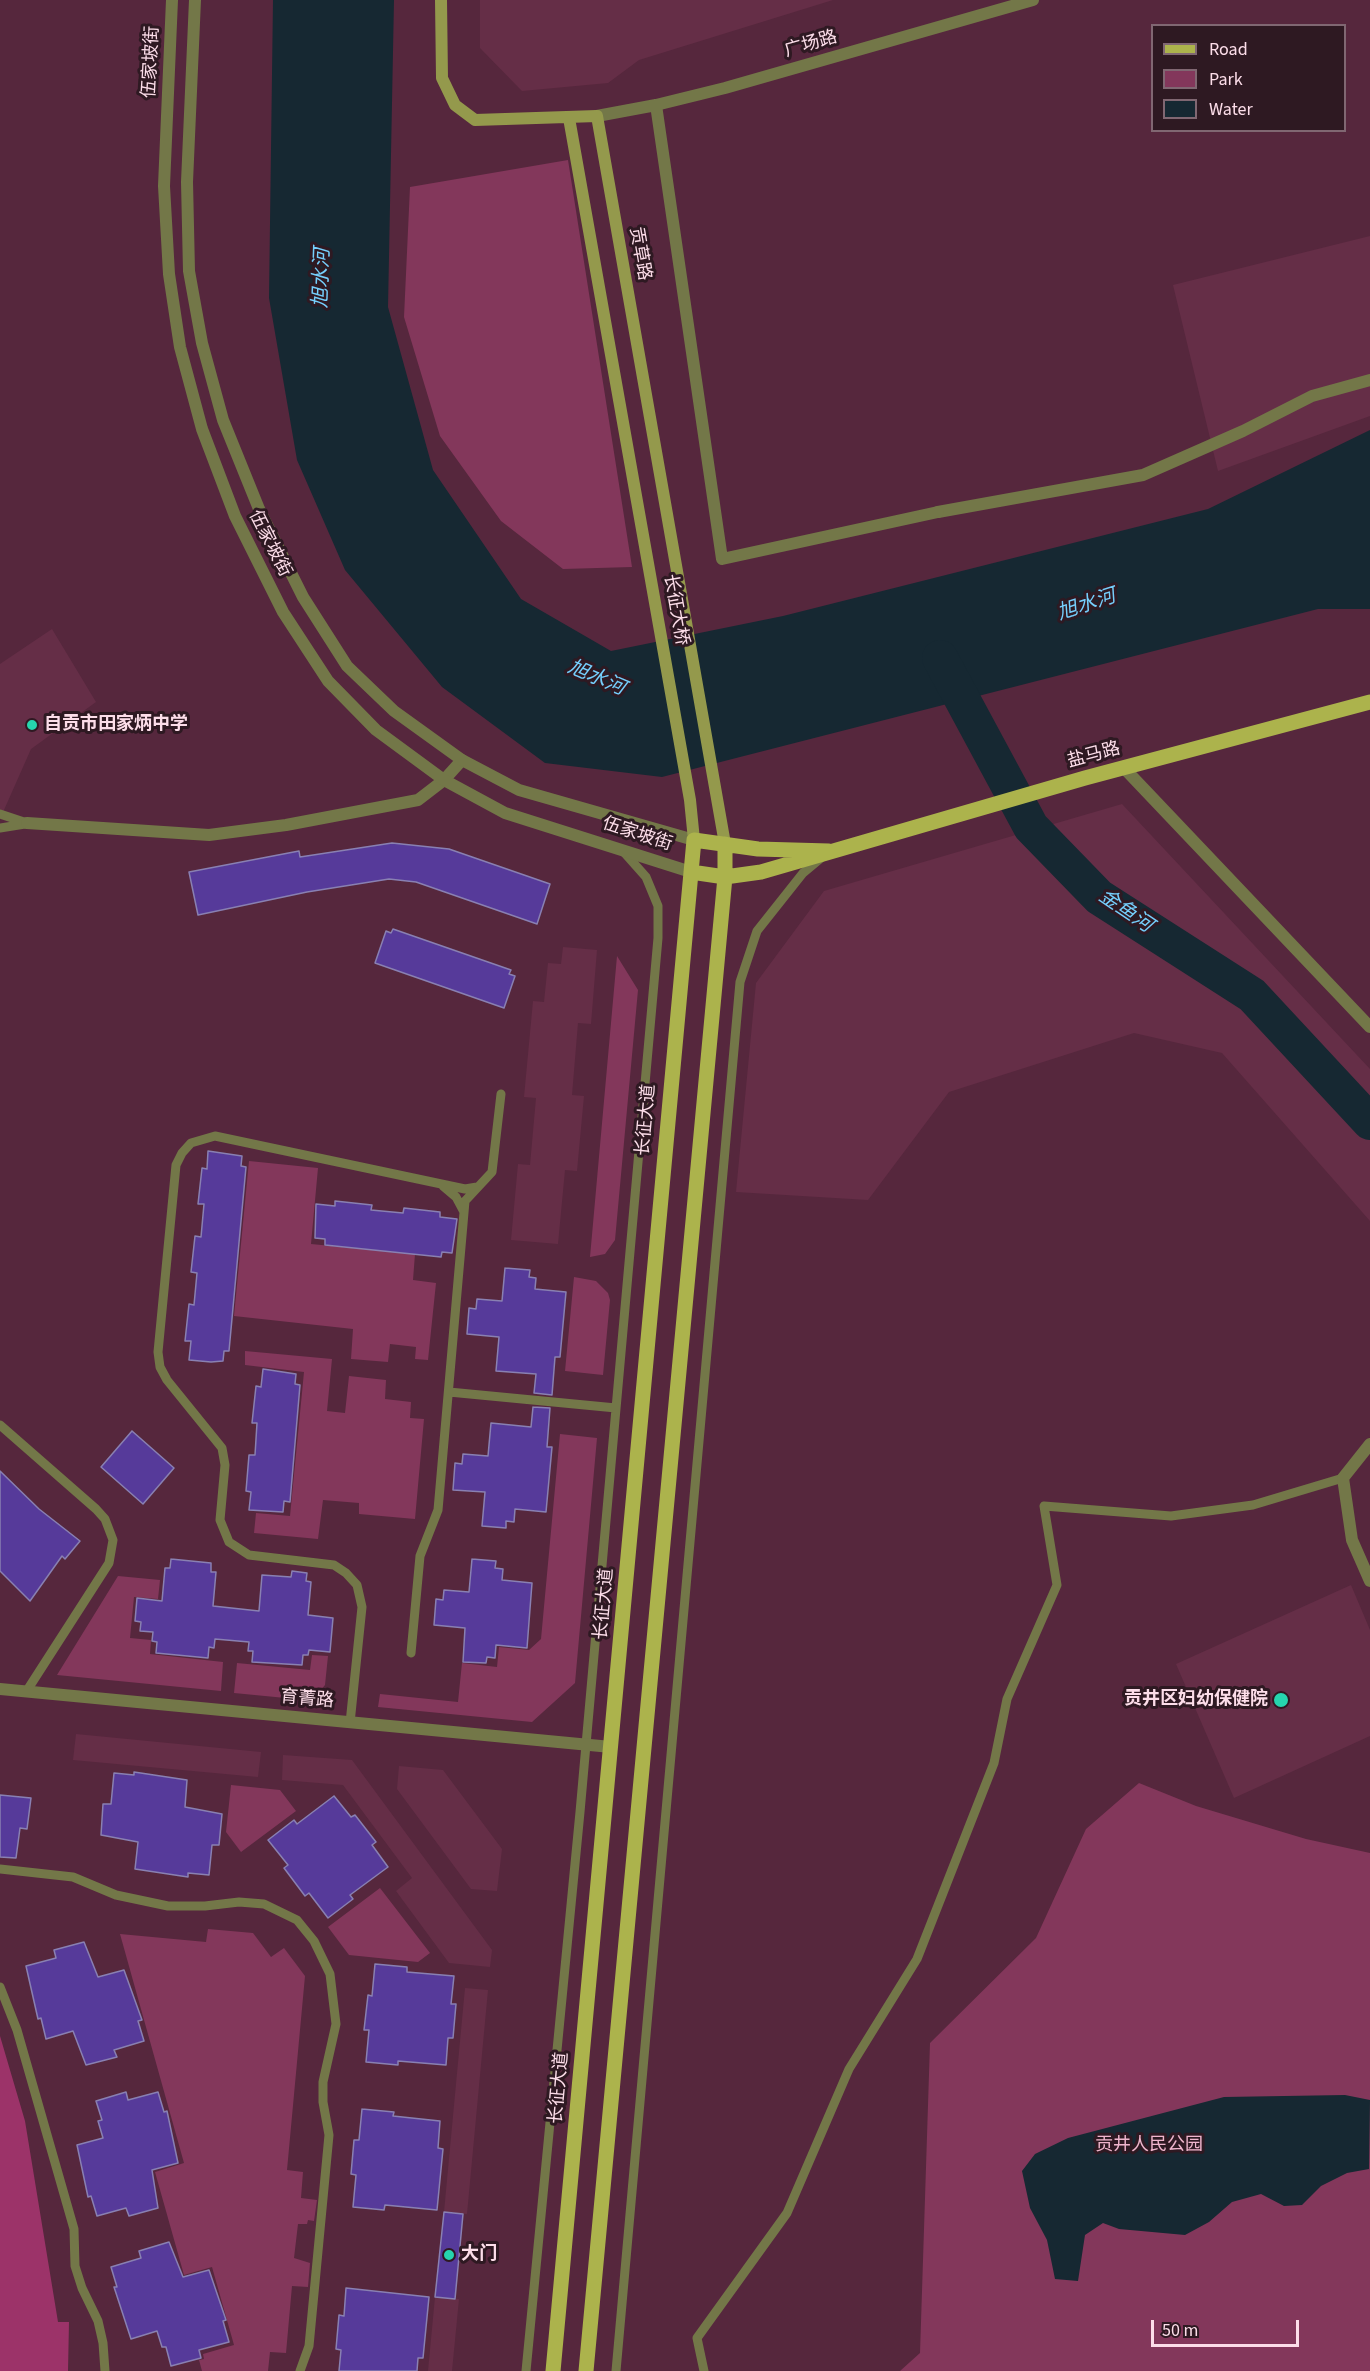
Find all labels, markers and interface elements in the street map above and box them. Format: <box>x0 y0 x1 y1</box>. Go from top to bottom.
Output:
legend <box>1151 24 1346 132</box>
street label: 伍家坡街 <box>139 25 165 99</box>
street label: 广场路 <box>782 27 840 63</box>
text: Road <box>1209 37 1248 62</box>
text: Park <box>1209 67 1243 92</box>
text: Water <box>1209 97 1253 122</box>
street label: 贡草路 <box>624 226 654 282</box>
water label: 旭水河 <box>310 248 336 308</box>
street label: 伍家坡街 <box>243 507 295 581</box>
street label: 长征大桥 <box>658 573 692 647</box>
water label: 旭水河 <box>1055 585 1119 627</box>
water label: 旭水河 <box>564 656 628 702</box>
place label: 自贡市田家炳中学 <box>44 714 188 736</box>
marker: 自贡市田家炳中学 <box>25 718 39 732</box>
street label: 盐马路 <box>1065 739 1123 773</box>
street label: 伍家坡街 <box>599 814 675 856</box>
water label: 金鱼河 <box>1093 885 1157 939</box>
street label: 长征大道 <box>633 1083 661 1157</box>
street label: 长征大道 <box>591 1567 619 1641</box>
street label: 育菁路 <box>279 1687 335 1713</box>
place label: 贡井区妇幼保健院 <box>1124 1689 1268 1711</box>
marker: 贡井区妇幼保健院 <box>1272 1691 1290 1709</box>
street label: 长征大道 <box>546 2051 574 2125</box>
park label: 贡井人民公园 <box>1095 2135 1203 2157</box>
place label: 大门 <box>461 2244 497 2266</box>
marker: 大门 <box>442 2248 456 2262</box>
scale bar <box>1154 2308 1302 2346</box>
text: 50 m <box>1162 2318 1198 2343</box>

